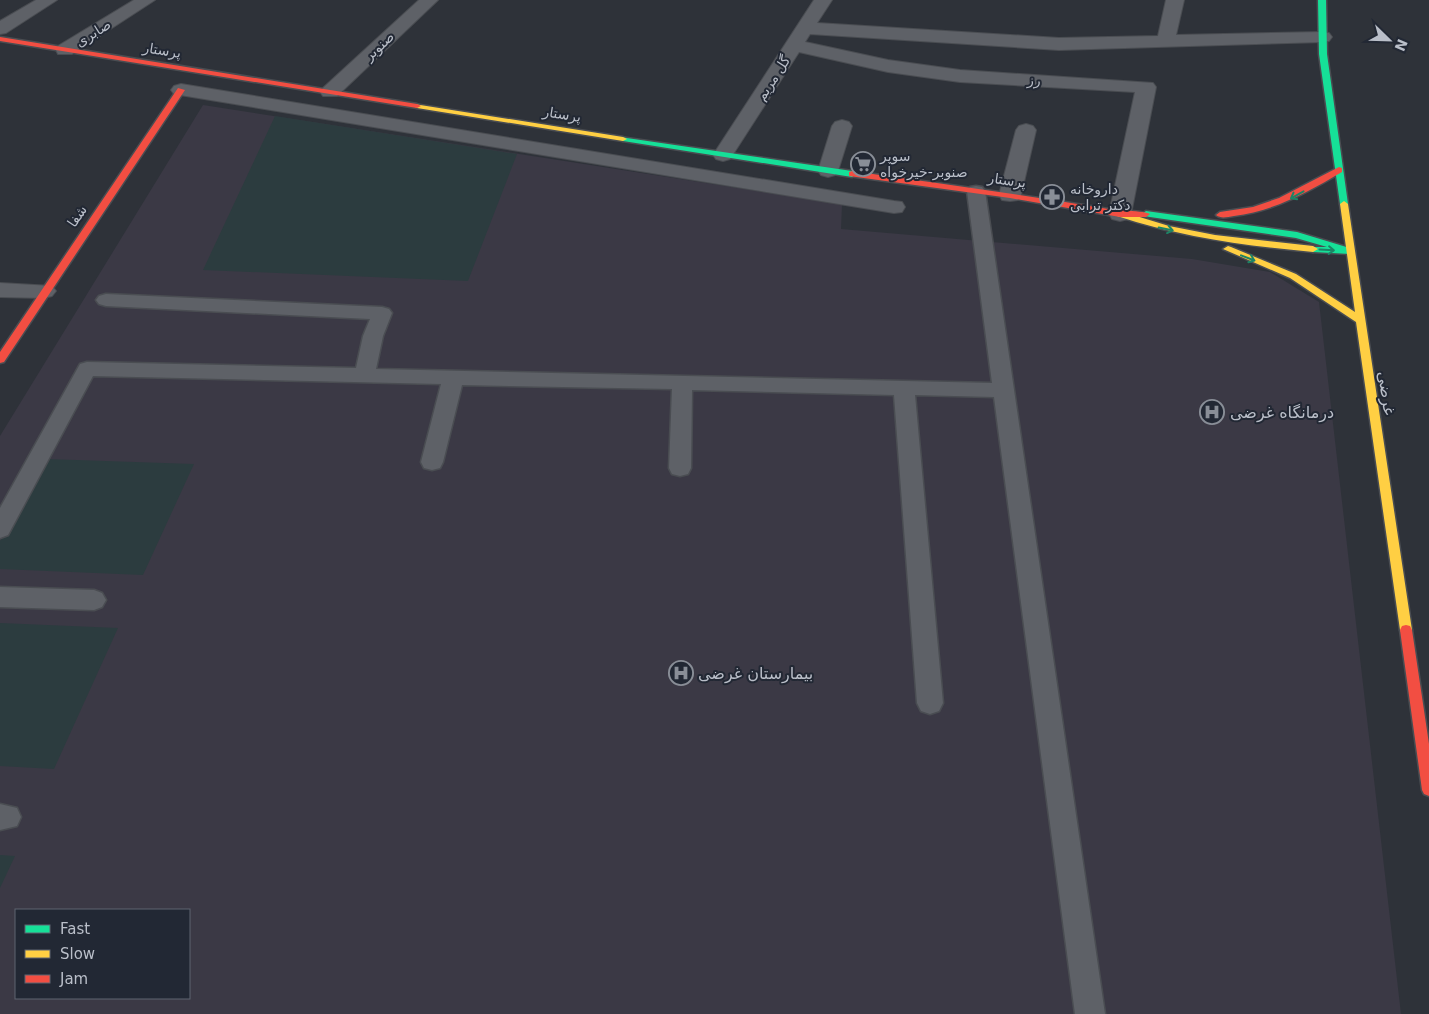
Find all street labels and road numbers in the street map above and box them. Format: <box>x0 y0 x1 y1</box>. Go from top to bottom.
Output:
street label: صابری <box>72 16 114 51</box>
street label: صنوبر <box>360 28 398 65</box>
street label: پرستار <box>141 39 182 62</box>
street label: گل مریم <box>753 52 794 104</box>
street label: رز <box>1026 72 1041 89</box>
street label: پرستار <box>541 103 582 126</box>
street label: پرستار <box>986 169 1027 192</box>
street label: شفا <box>64 202 90 230</box>
street label: غرضی <box>1373 370 1399 416</box>

